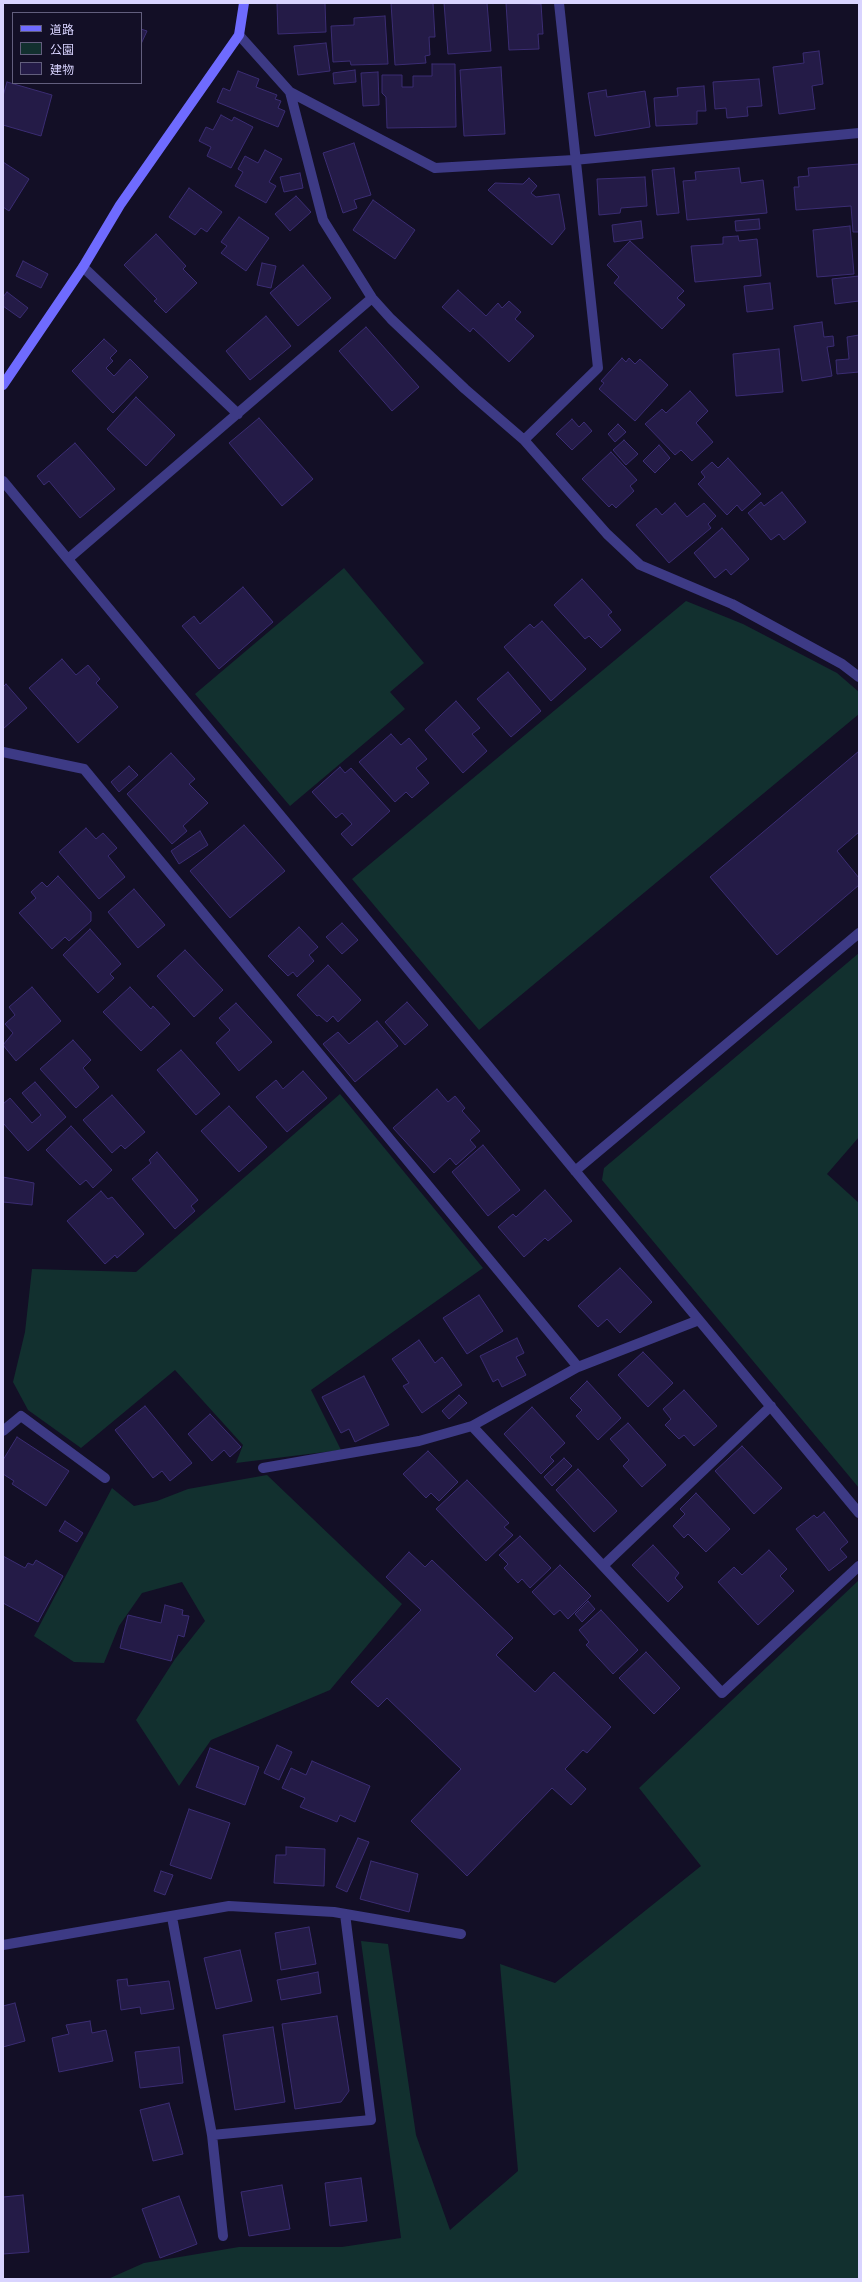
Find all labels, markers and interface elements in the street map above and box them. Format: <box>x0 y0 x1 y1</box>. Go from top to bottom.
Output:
legend <box>12 12 142 84</box>
text: 道路 <box>50 22 74 36</box>
text: 公園 <box>50 42 74 56</box>
text: 建物 <box>50 62 74 76</box>

